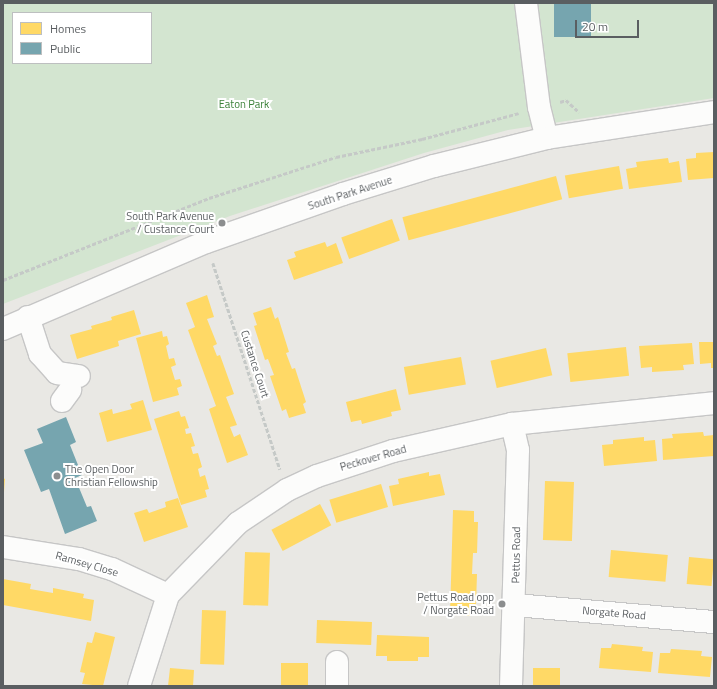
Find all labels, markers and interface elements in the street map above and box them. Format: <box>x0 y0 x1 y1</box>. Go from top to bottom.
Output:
legend <box>12 12 152 64</box>
scale bar <box>577 12 641 38</box>
text: 20 m <box>582 17 608 36</box>
text: Homes <box>50 19 86 38</box>
text: Public <box>50 39 80 58</box>
park label: Eaton Park <box>219 97 269 111</box>
street label: South Park Avenue <box>306 173 394 213</box>
place label: South Park Avenue / Custance Court <box>126 210 214 236</box>
marker: South Park Avenue / Custance Court <box>217 218 227 228</box>
street label: Custance Court <box>238 329 272 399</box>
street label: Peckover Road <box>338 442 408 474</box>
place label: The Open Door Christian Fellowship <box>65 463 158 489</box>
marker: The Open Door Christian Fellowship <box>52 471 62 481</box>
street label: Pettus Road <box>509 526 523 584</box>
street label: Ramsey Close <box>54 549 120 579</box>
place label: Pettus Road opp / Norgate Road <box>417 591 494 617</box>
marker: Pettus Road opp / Norgate Road <box>497 599 507 609</box>
street label: Norgate Road <box>582 604 646 622</box>

